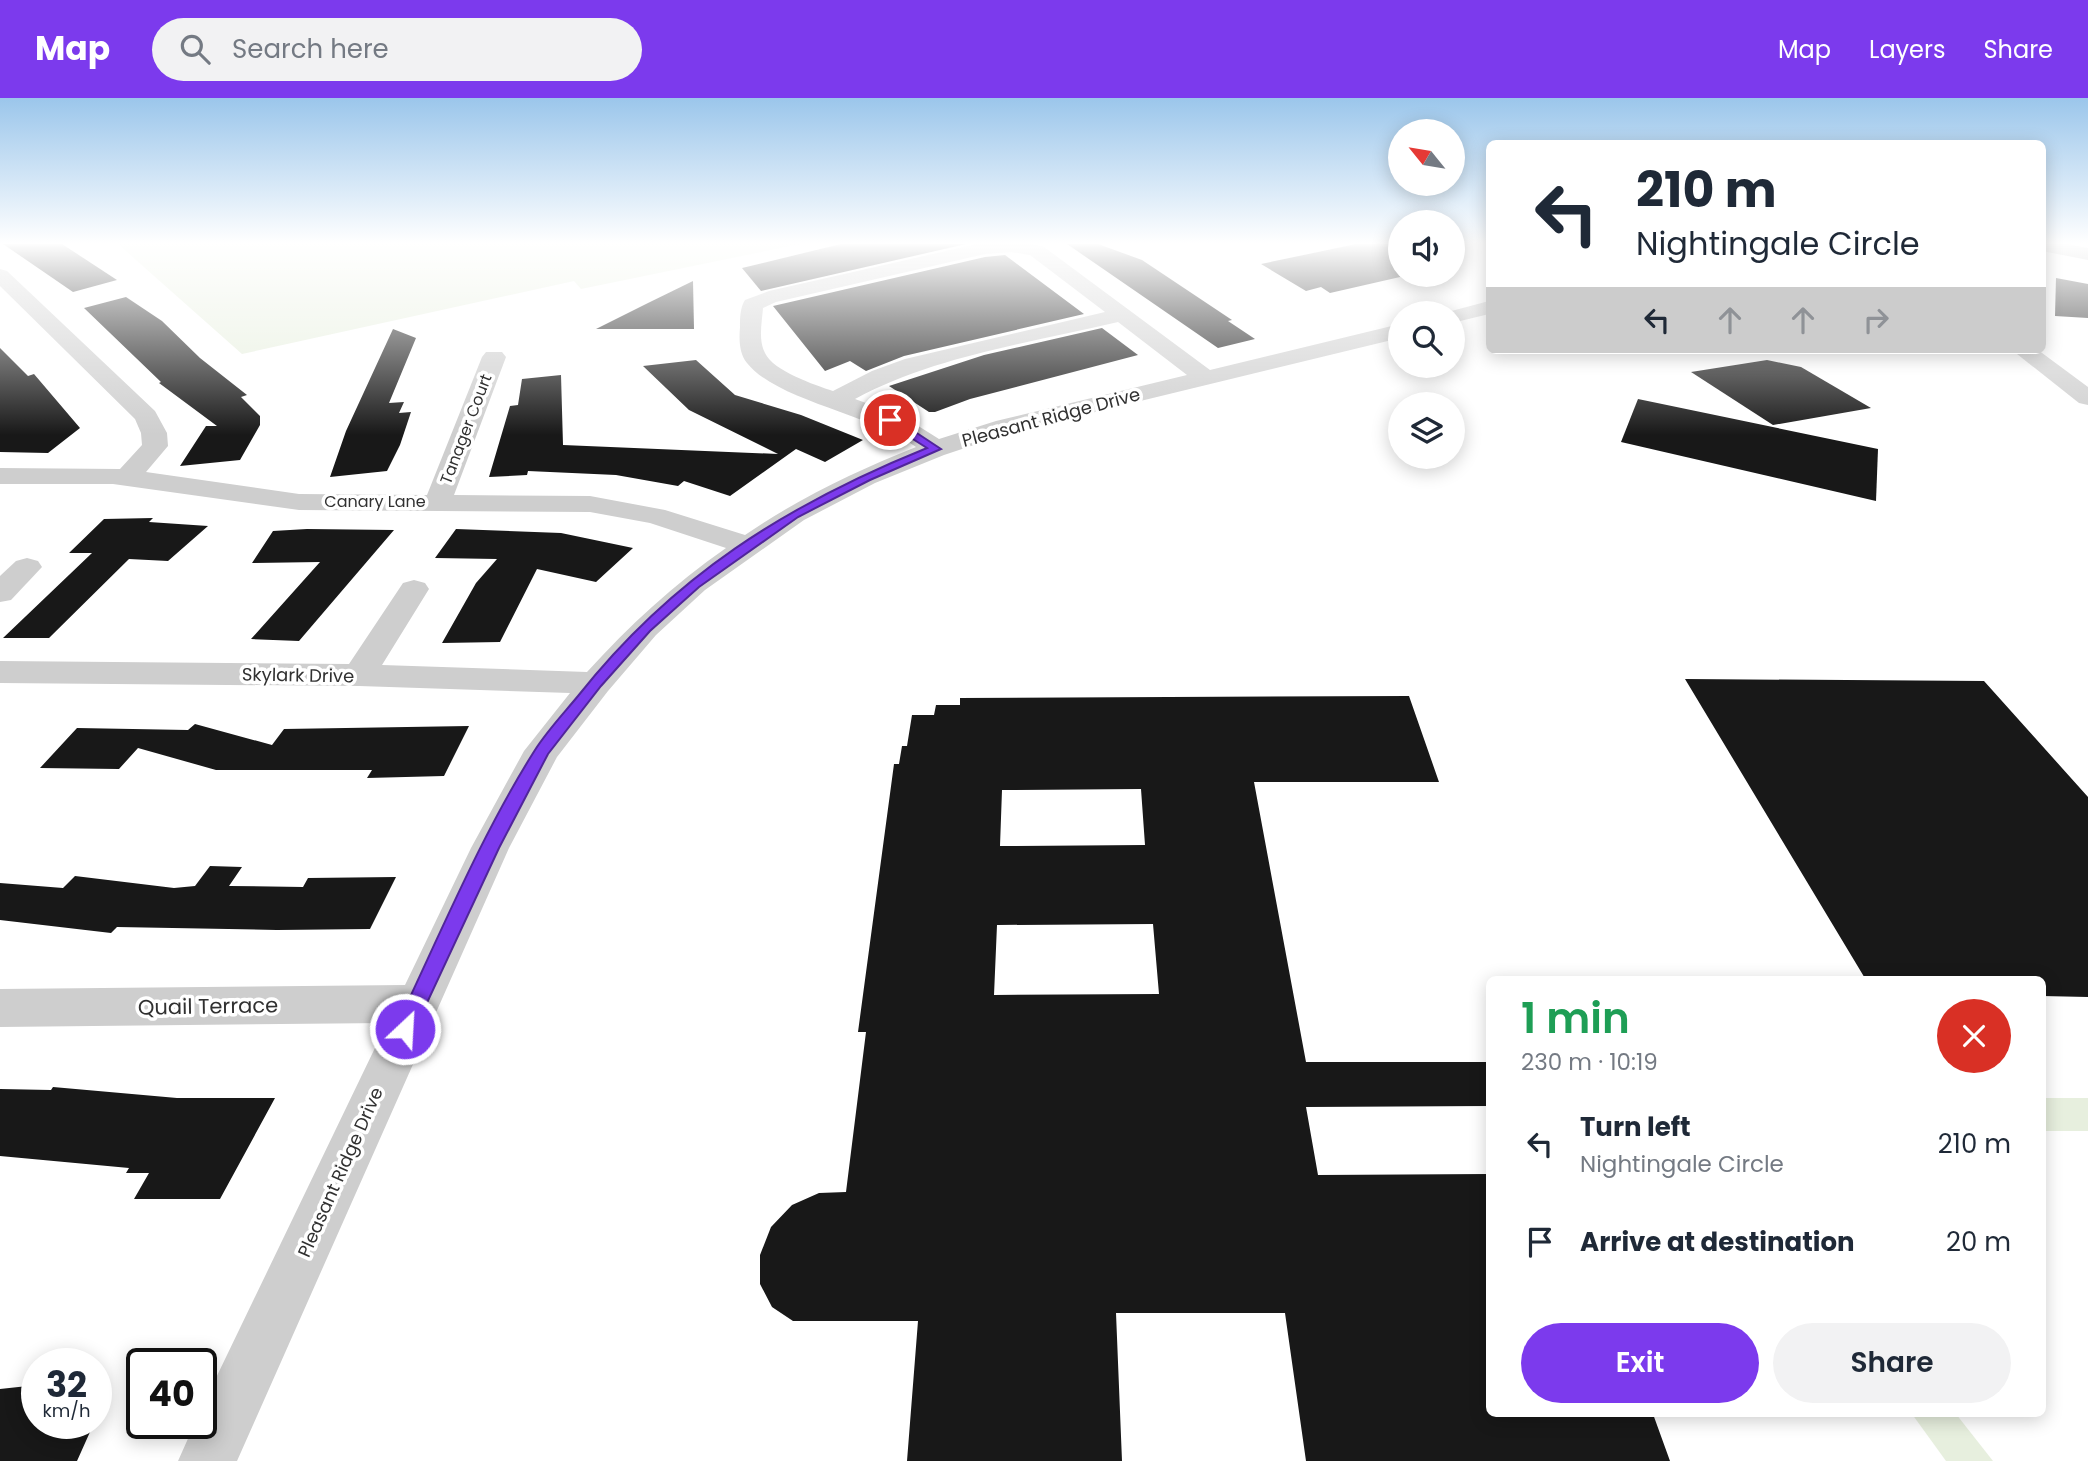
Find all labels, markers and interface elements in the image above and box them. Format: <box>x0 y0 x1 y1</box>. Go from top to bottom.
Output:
search box <box>152 18 642 81</box>
text: Map <box>35 25 110 72</box>
icon: search <box>176 30 214 68</box>
text: Search here <box>232 31 389 67</box>
text: Map <box>1778 33 1831 66</box>
text: Layers <box>1869 33 1945 66</box>
text: Share <box>1983 33 2053 66</box>
north arrow <box>1388 119 1465 196</box>
map controls <box>1388 119 1465 469</box>
text: 210 m <box>1636 156 1777 224</box>
icon: left <box>1521 168 1612 259</box>
button: sound <box>1388 210 1465 287</box>
text: Nightingale Circle <box>1636 221 1920 266</box>
button: search <box>1388 301 1465 378</box>
icon: left <box>1638 301 1676 339</box>
icon: ahead <box>1711 301 1749 339</box>
icon: ahead <box>1784 301 1822 339</box>
icon: right <box>1857 301 1895 339</box>
street label: Tanager Court <box>434 371 498 487</box>
street label: Pleasant Ridge Drive <box>959 381 1143 453</box>
pin <box>860 390 920 450</box>
button: layers <box>1388 392 1465 469</box>
icon: arrive <box>871 401 909 439</box>
street label: Canary Lane <box>324 490 426 513</box>
street label: Skylark Drive <box>242 662 354 688</box>
text: 1 min <box>1521 989 1630 1048</box>
street label: Quail Terrace <box>138 990 278 1022</box>
position arrow <box>368 992 442 1066</box>
button: close <box>1937 999 2011 1073</box>
text: 230 m · 10:19 <box>1521 1046 1658 1078</box>
street label: Pleasant Ridge Drive <box>291 1083 389 1261</box>
text: Turn left <box>1580 1109 1691 1145</box>
icon: left <box>1521 1125 1559 1163</box>
text: 210 m <box>1938 1126 2011 1162</box>
text: Nightingale Circle <box>1580 1148 1784 1180</box>
icon: arrive <box>1521 1223 1559 1261</box>
text: Arrive at destination <box>1580 1224 1855 1260</box>
text: 20 m <box>1946 1224 2011 1260</box>
button: Exit <box>1521 1323 1759 1403</box>
button: Share <box>1773 1323 2011 1403</box>
speed limit sign: 40 <box>126 1348 217 1439</box>
text: 32 <box>46 1360 87 1409</box>
text: km/h <box>43 1398 90 1423</box>

